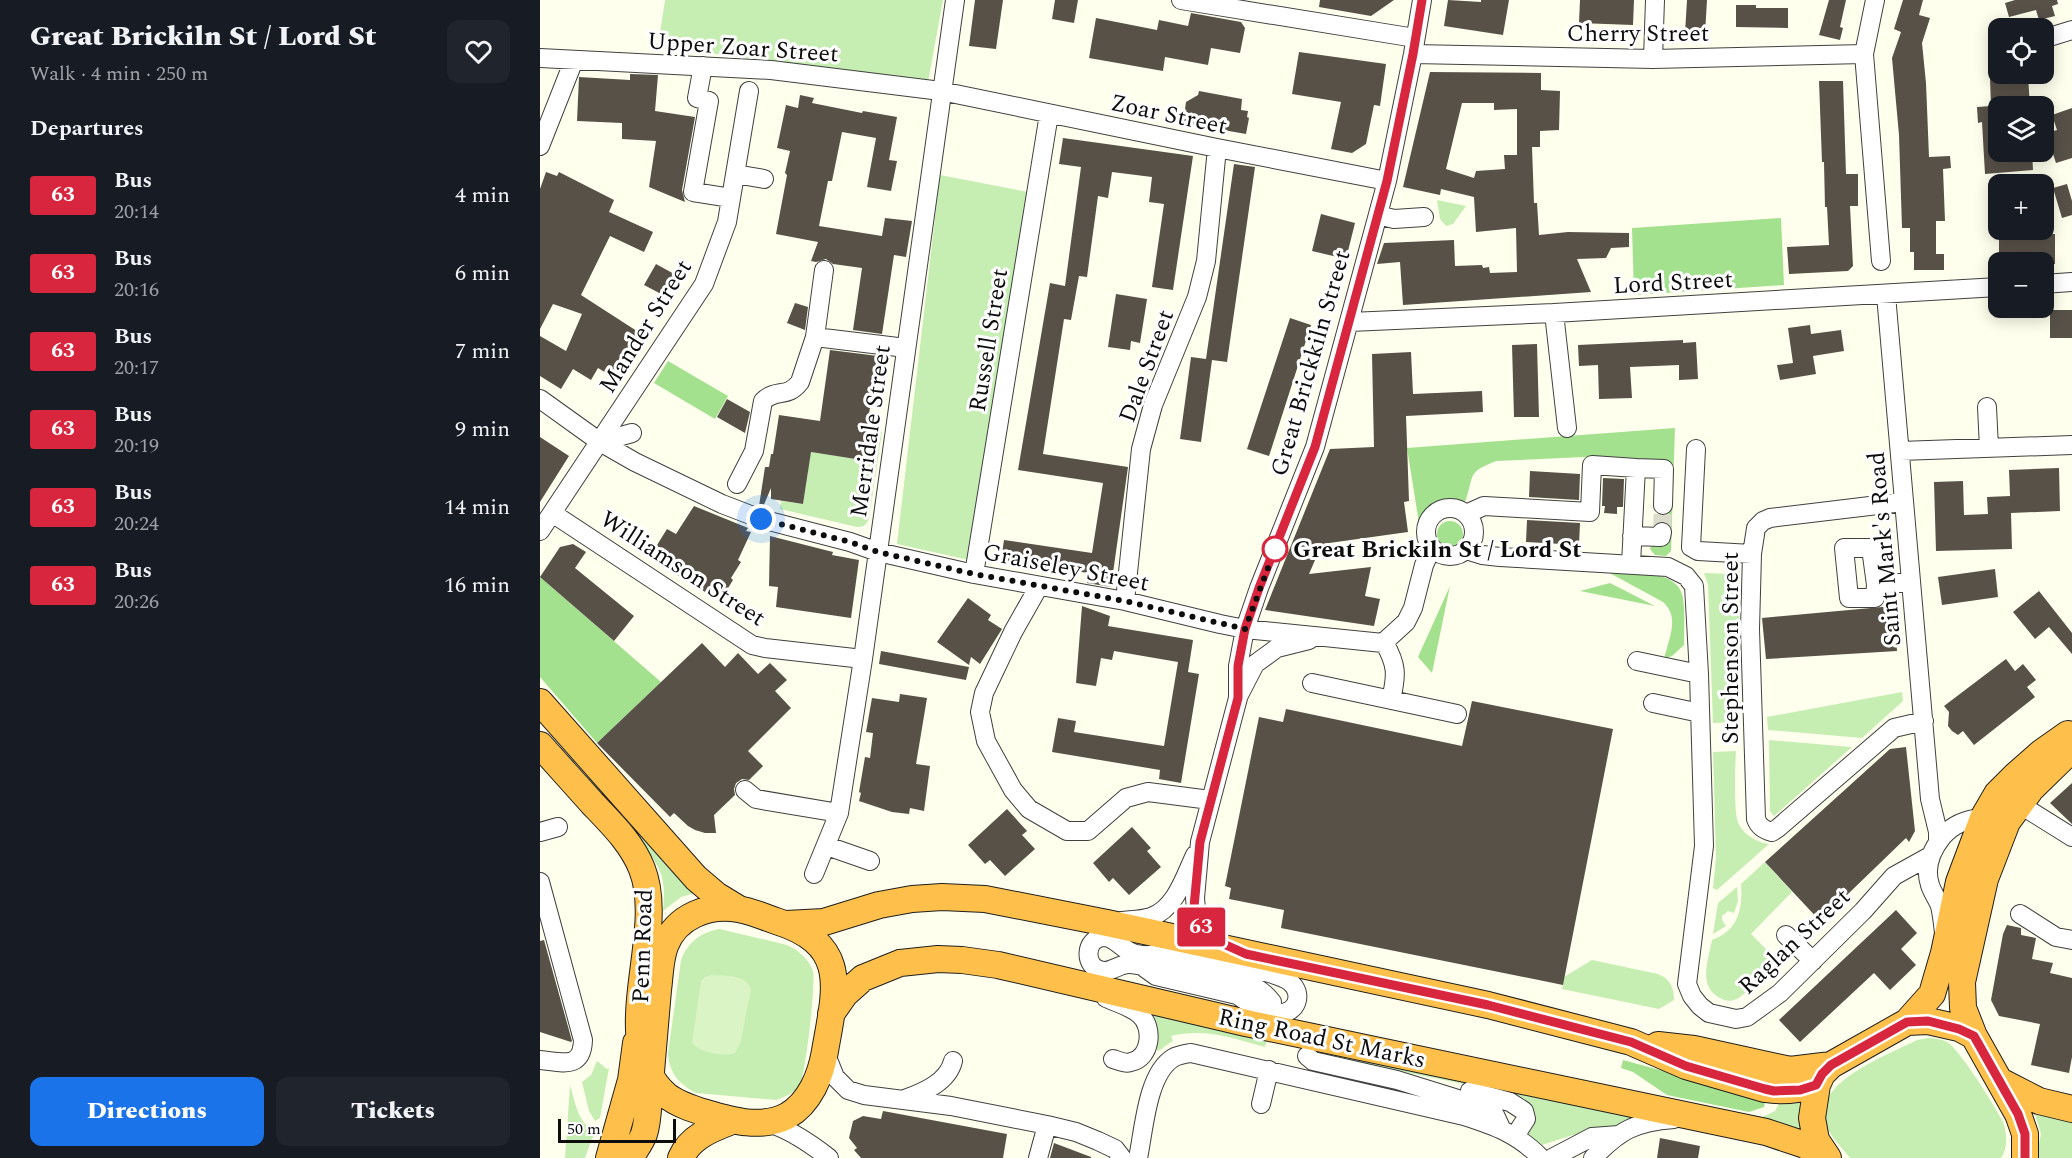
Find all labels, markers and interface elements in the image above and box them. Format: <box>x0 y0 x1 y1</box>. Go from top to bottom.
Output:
text: Great Brickiln St / Lord St <box>30 15 376 58</box>
street label: Cherry Street <box>1567 16 1709 52</box>
map controls <box>1988 18 2054 318</box>
button: locate <box>1988 18 2054 84</box>
button: heart <box>447 20 510 83</box>
street label: Upper Zoar Street <box>646 23 840 73</box>
text: Walk · 4 min · 250 m <box>30 59 208 89</box>
street label: Zoar Street <box>1107 85 1230 145</box>
button: layers <box>1988 96 2054 162</box>
text: Departures <box>30 112 144 145</box>
text: Bus <box>114 164 152 197</box>
button: + <box>1988 174 2054 240</box>
text: 63 <box>51 179 75 211</box>
text: 4 min <box>455 179 510 212</box>
text: 20:14 <box>114 197 159 227</box>
text: Bus <box>114 242 152 275</box>
street label: Great Brickkiln Street <box>1261 246 1360 481</box>
street label: Mander Street <box>590 252 701 401</box>
button: − <box>1988 252 2054 318</box>
text: 63 <box>51 257 75 289</box>
text: 6 min <box>455 257 510 290</box>
street label: Lord Street <box>1612 262 1734 304</box>
street label: Russell Street <box>960 266 1018 414</box>
text: 20:16 <box>114 275 159 305</box>
street label: Dale Street <box>1110 305 1184 428</box>
text: Bus <box>114 320 152 353</box>
text: 63 <box>51 335 75 367</box>
text: 7 min <box>455 335 510 368</box>
street label: Merridale Street <box>841 343 901 520</box>
text: 20:17 <box>114 353 159 383</box>
text: Bus <box>114 398 152 431</box>
text: 63 <box>51 413 75 445</box>
text: 9 min <box>455 413 510 446</box>
text: 20:19 <box>114 431 159 461</box>
street label: Saint Mark's Road <box>1859 450 1911 648</box>
text: Bus <box>114 476 152 509</box>
text: 63 <box>51 491 75 523</box>
text: 14 min <box>444 491 510 524</box>
street label: Williamson Street <box>593 502 772 636</box>
your location <box>746 504 776 534</box>
text: 20:24 <box>114 509 159 539</box>
place label: Great Brickiln St / Lord St <box>1293 532 1582 568</box>
street label: Graiseley Street <box>980 534 1152 602</box>
marker: Great Brickiln St / Lord St <box>1262 536 1288 562</box>
street label: Stephenson Street <box>1713 552 1749 744</box>
text: Bus <box>114 554 152 587</box>
text: 63 <box>51 569 75 601</box>
text: 16 min <box>444 569 510 602</box>
text: 20:26 <box>114 587 159 617</box>
street label: Raglan Street <box>1730 880 1859 1003</box>
street label: Penn Road <box>623 888 663 1004</box>
line badge: 63 <box>1174 908 1228 946</box>
text: 63 <box>1189 911 1213 943</box>
street label: Ring Road St Marks <box>1215 999 1429 1079</box>
button: Directions <box>30 1077 264 1146</box>
button: Tickets <box>276 1077 510 1146</box>
scale bar <box>558 1116 676 1144</box>
text: 50 m <box>567 1117 601 1141</box>

